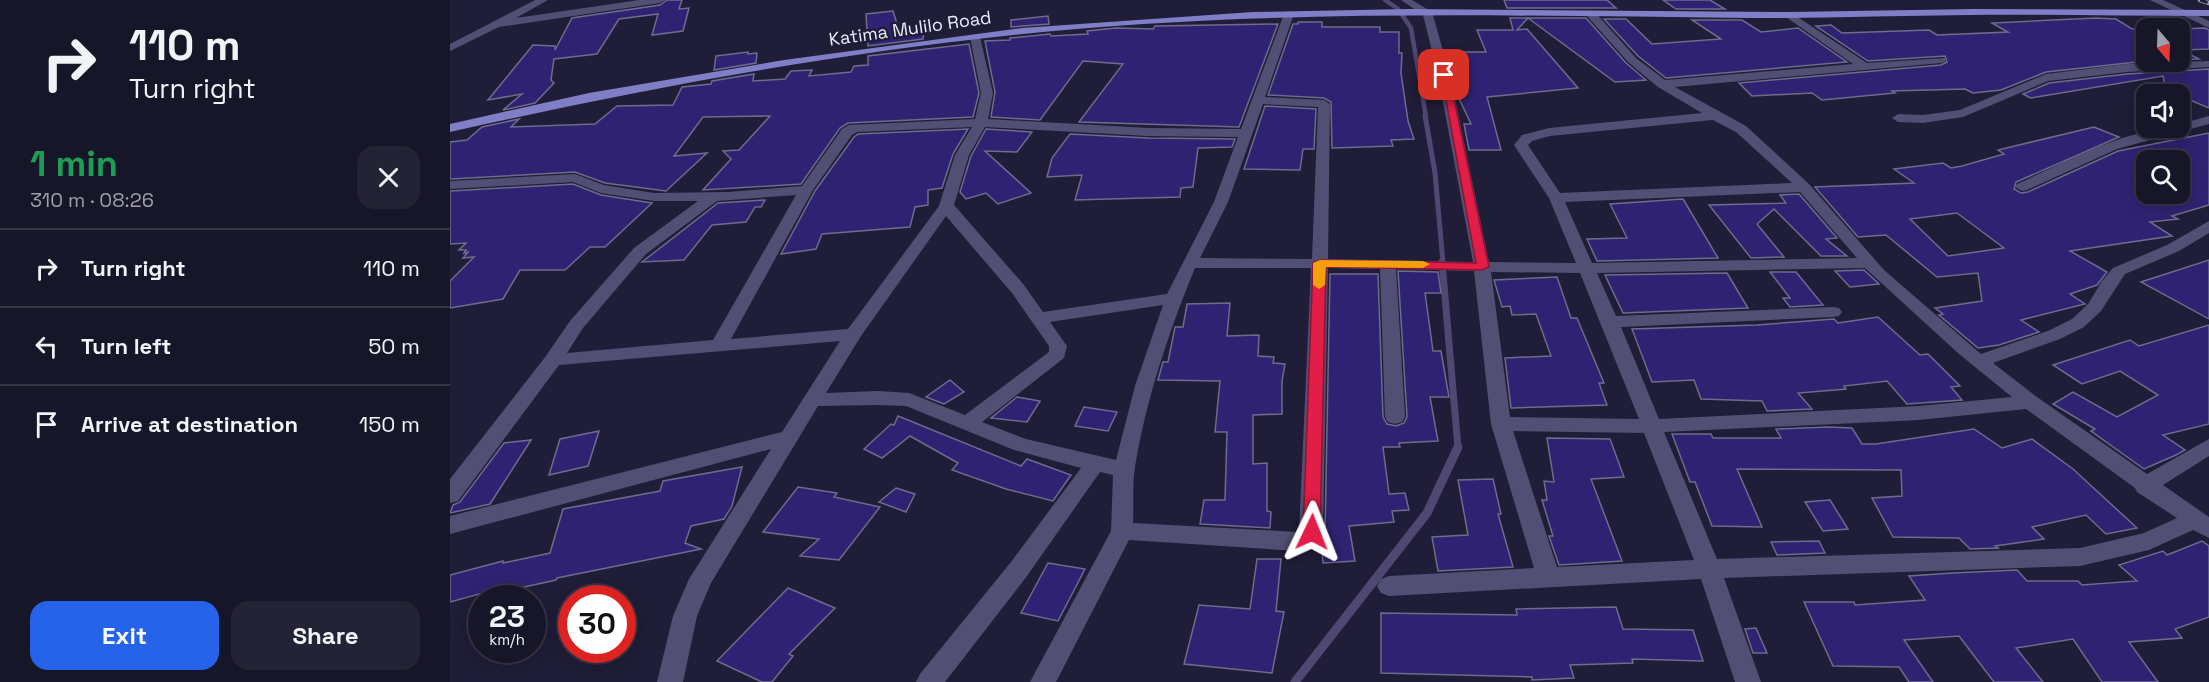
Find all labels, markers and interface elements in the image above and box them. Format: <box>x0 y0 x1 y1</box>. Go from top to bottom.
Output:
street label: Katima Mulilo Road <box>827 5 993 51</box>
north arrow <box>2136 18 2190 72</box>
map controls <box>2136 18 2190 204</box>
text: 110 m <box>129 19 241 72</box>
icon: right <box>30 24 108 102</box>
pin <box>1418 49 1469 100</box>
icon: arrive <box>1427 58 1460 91</box>
text: Turn right <box>129 71 256 106</box>
button: sound <box>2136 84 2190 138</box>
text: 1 min <box>30 141 118 187</box>
button: close <box>357 146 420 209</box>
button: search <box>2136 150 2190 204</box>
text: 310 m · 08:26 <box>30 187 154 213</box>
icon: right <box>30 252 63 285</box>
text: Turn right <box>81 254 186 282</box>
text: 110 m <box>363 254 420 282</box>
icon: left <box>30 330 63 363</box>
text: Turn left <box>81 332 171 360</box>
text: 50 m <box>368 332 420 360</box>
icon: arrive <box>30 408 63 441</box>
text: Arrive at destination <box>81 410 298 438</box>
text: 150 m <box>359 410 420 438</box>
position arrow <box>1280 500 1344 564</box>
speed limit sign: 30 <box>558 585 636 663</box>
text: 23 <box>489 597 525 636</box>
button: Exit <box>30 601 219 670</box>
button: Share <box>231 601 420 670</box>
text: km/h <box>489 630 525 649</box>

